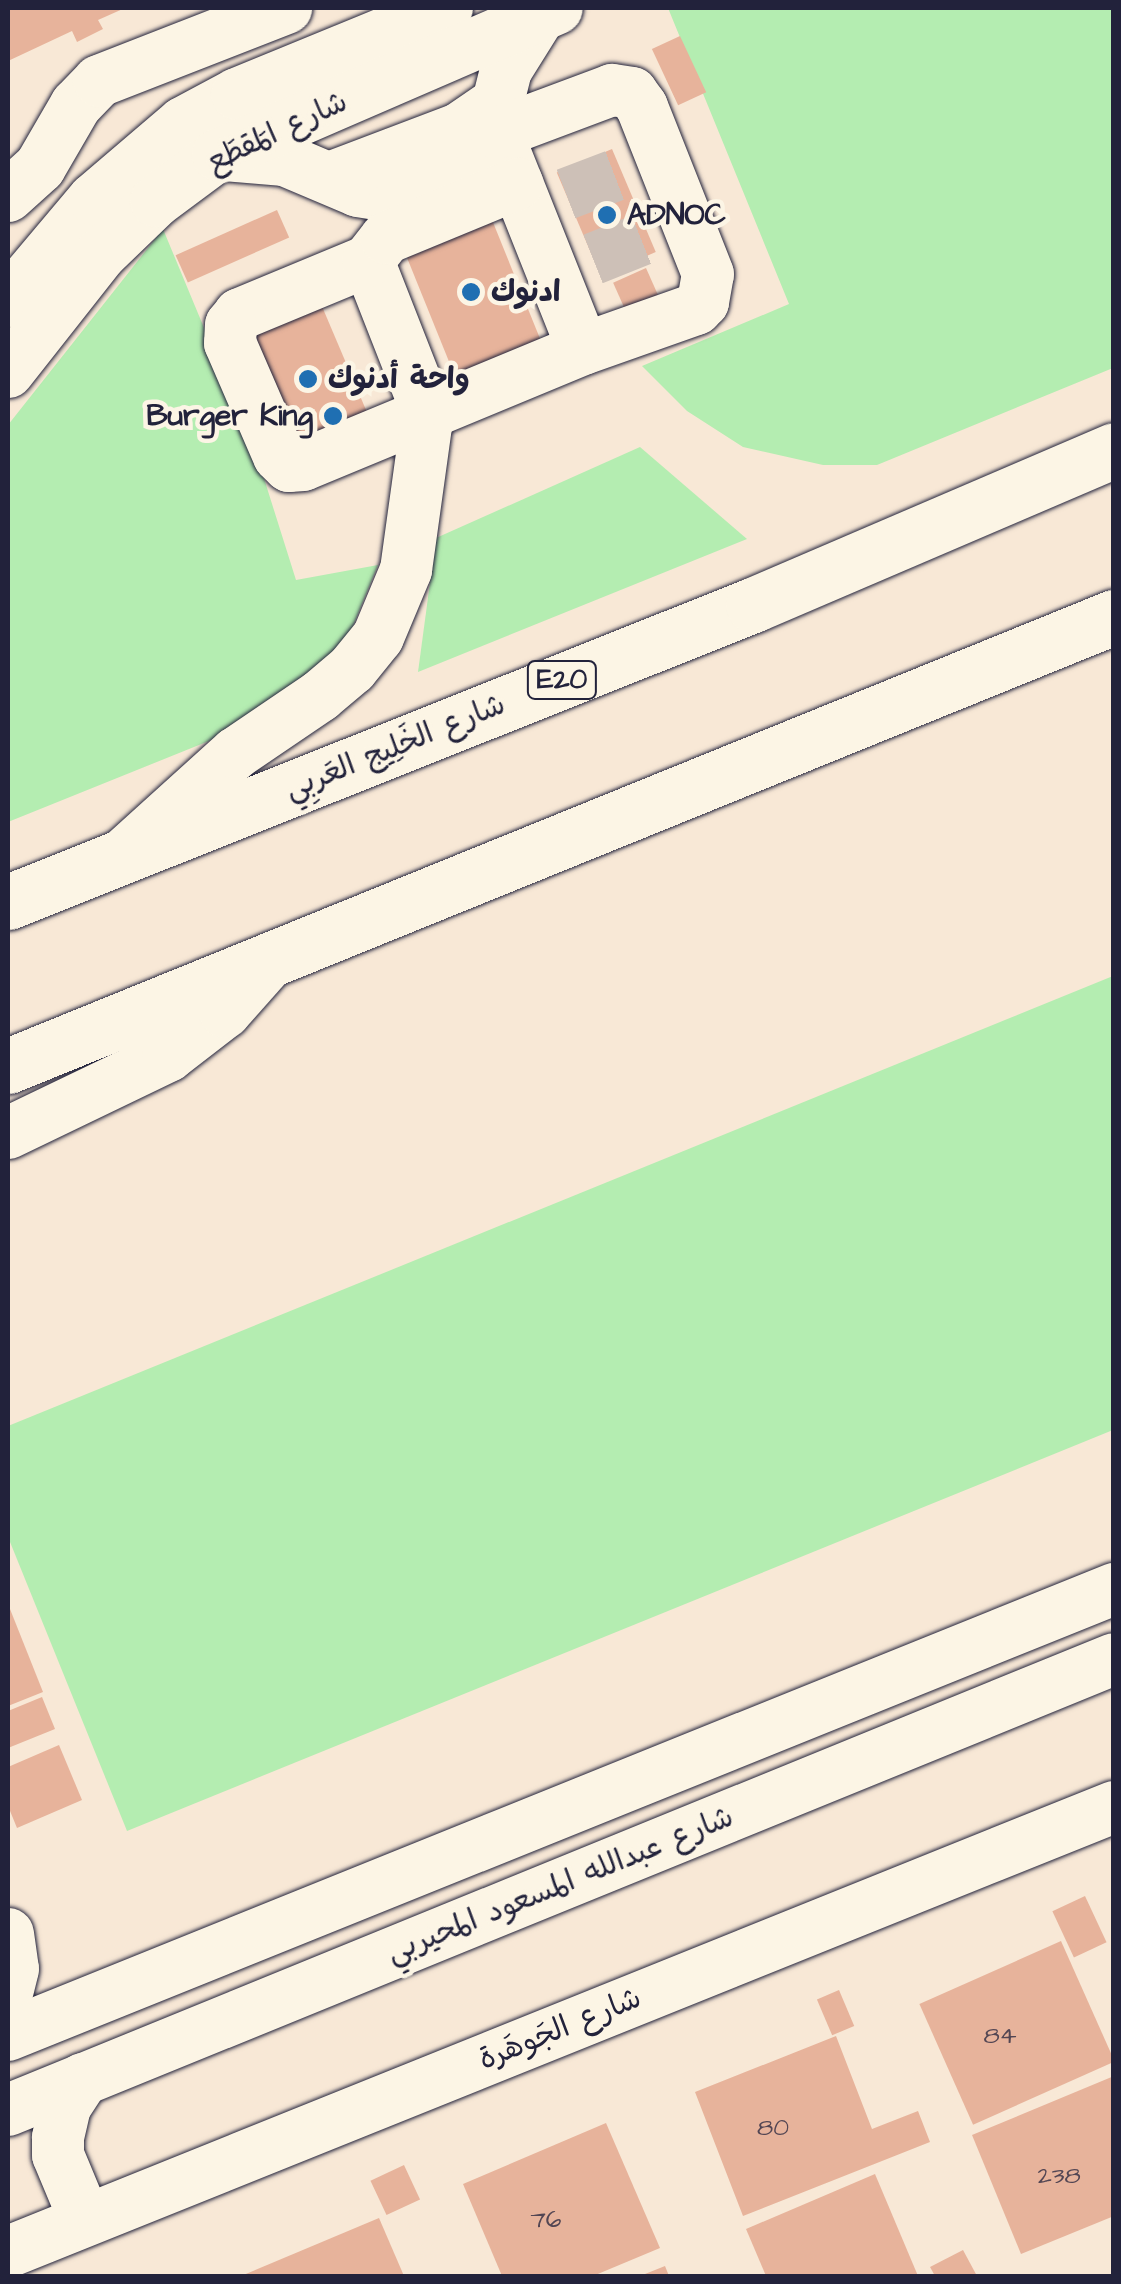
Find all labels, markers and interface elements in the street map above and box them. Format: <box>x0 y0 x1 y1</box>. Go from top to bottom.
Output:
street label: شارع المَقطَع <box>201 84 353 180</box>
place label: ADNOC <box>627 197 726 233</box>
marker: ADNOC <box>596 204 618 226</box>
place label: ادنوك <box>491 274 561 310</box>
marker: ادنوك <box>460 281 482 303</box>
place label: واحة أدنوك <box>328 361 470 397</box>
marker: واحة أدنوك <box>297 368 319 390</box>
place label: Burger King <box>146 398 313 434</box>
marker: Burger King <box>322 405 344 427</box>
road number: E20 <box>524 657 600 703</box>
street label: شارع الخَلِيج العَربِي <box>280 686 510 808</box>
street label: شارع عبدالله المسعود المحيربي <box>381 1799 739 1971</box>
street label: شارع الجَوهَرة <box>474 1980 646 2078</box>
house number: 84 <box>983 2021 1017 2051</box>
house number: 80 <box>757 2113 789 2143</box>
house number: 238 <box>1037 2161 1081 2191</box>
house number: 76 <box>530 2205 562 2235</box>

